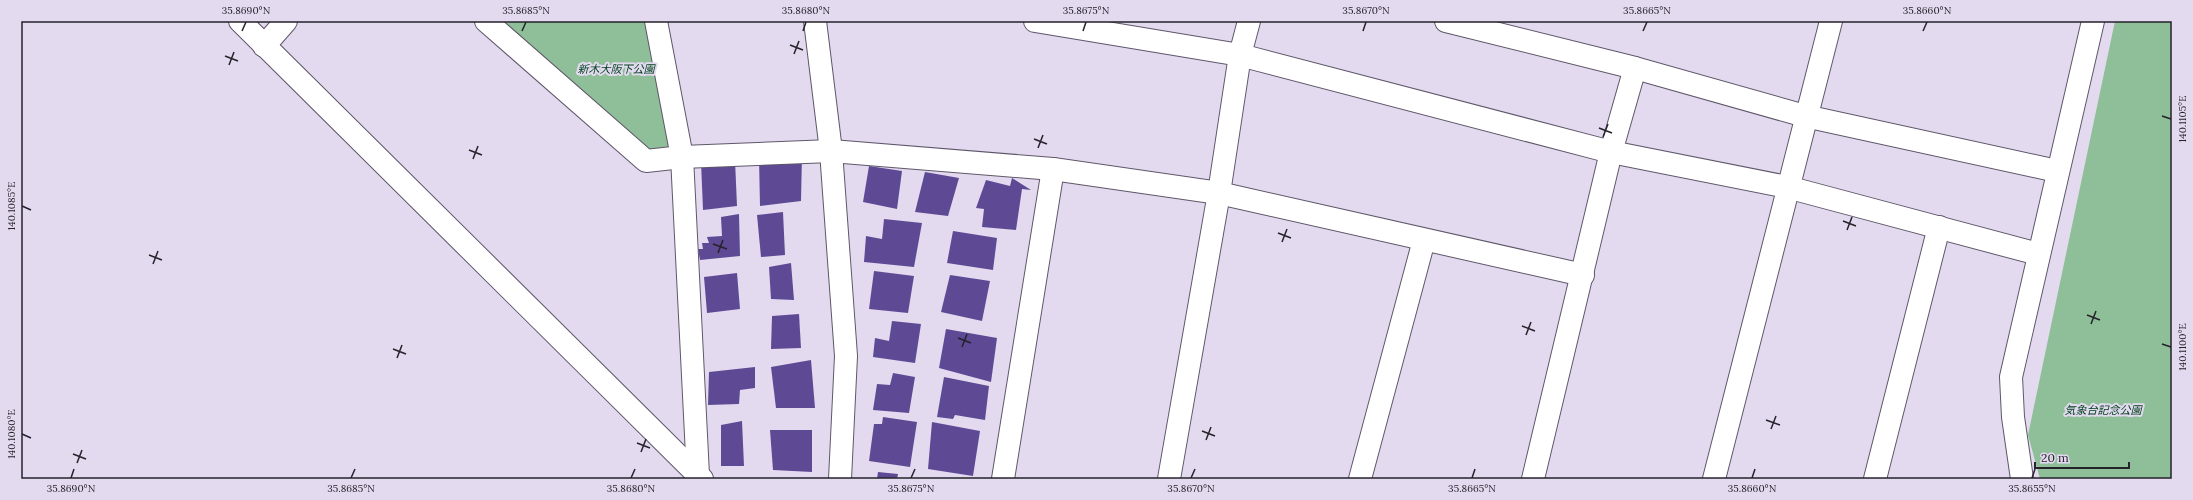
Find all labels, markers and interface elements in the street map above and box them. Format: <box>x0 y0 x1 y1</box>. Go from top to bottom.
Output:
text: 35.8690°N <box>222 4 271 17</box>
text: 35.8685°N <box>502 4 550 17</box>
text: 35.8680°N <box>782 4 831 17</box>
text: 35.8675°N <box>1063 4 1110 17</box>
text: 35.8670°N <box>1342 4 1390 17</box>
text: 35.8665°N <box>1623 4 1671 17</box>
text: 35.8660°N <box>1903 4 1952 17</box>
park label: 新木大阪下公園 <box>578 62 656 76</box>
text: 140.1105°E <box>2176 96 2189 142</box>
text: 140.1085°E <box>5 182 18 230</box>
text: 140.1100°E <box>2176 323 2189 371</box>
park label: 気象台記念公園 <box>2065 403 2143 417</box>
text: 140.1080°E <box>5 409 18 459</box>
scale bar <box>2035 444 2129 470</box>
text: 20 m <box>2041 450 2069 465</box>
text: 35.8690°N <box>47 482 96 495</box>
text: 35.8685°N <box>327 482 375 495</box>
text: 35.8680°N <box>607 482 656 495</box>
text: 35.8675°N <box>888 482 935 495</box>
text: 35.8670°N <box>1167 482 1215 495</box>
text: 35.8665°N <box>1448 482 1496 495</box>
text: 35.8660°N <box>1728 482 1777 495</box>
text: 35.8655°N <box>2008 482 2056 495</box>

